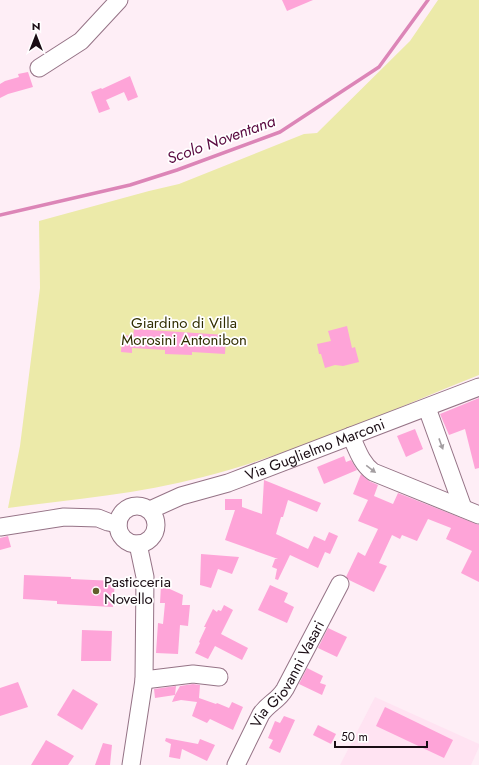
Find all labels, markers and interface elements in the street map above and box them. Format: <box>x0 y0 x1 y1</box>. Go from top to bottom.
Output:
north arrow <box>16 16 56 56</box>
text: N <box>32 18 40 34</box>
water label: Scolo Noventana <box>164 109 279 170</box>
park label: Giardino di Villa Morosini Antonibon <box>121 312 247 351</box>
street label: Via Guglielmo Marconi <box>242 413 388 486</box>
one-way arrow <box>438 439 444 451</box>
one-way arrow <box>366 465 377 473</box>
place label: Pasticceria Novello <box>104 571 171 610</box>
marker: Pasticceria Novello <box>91 586 101 596</box>
street label: Via Giovanni Vasari <box>245 617 330 732</box>
scale bar <box>335 723 427 749</box>
text: 50 m <box>341 728 368 746</box>

